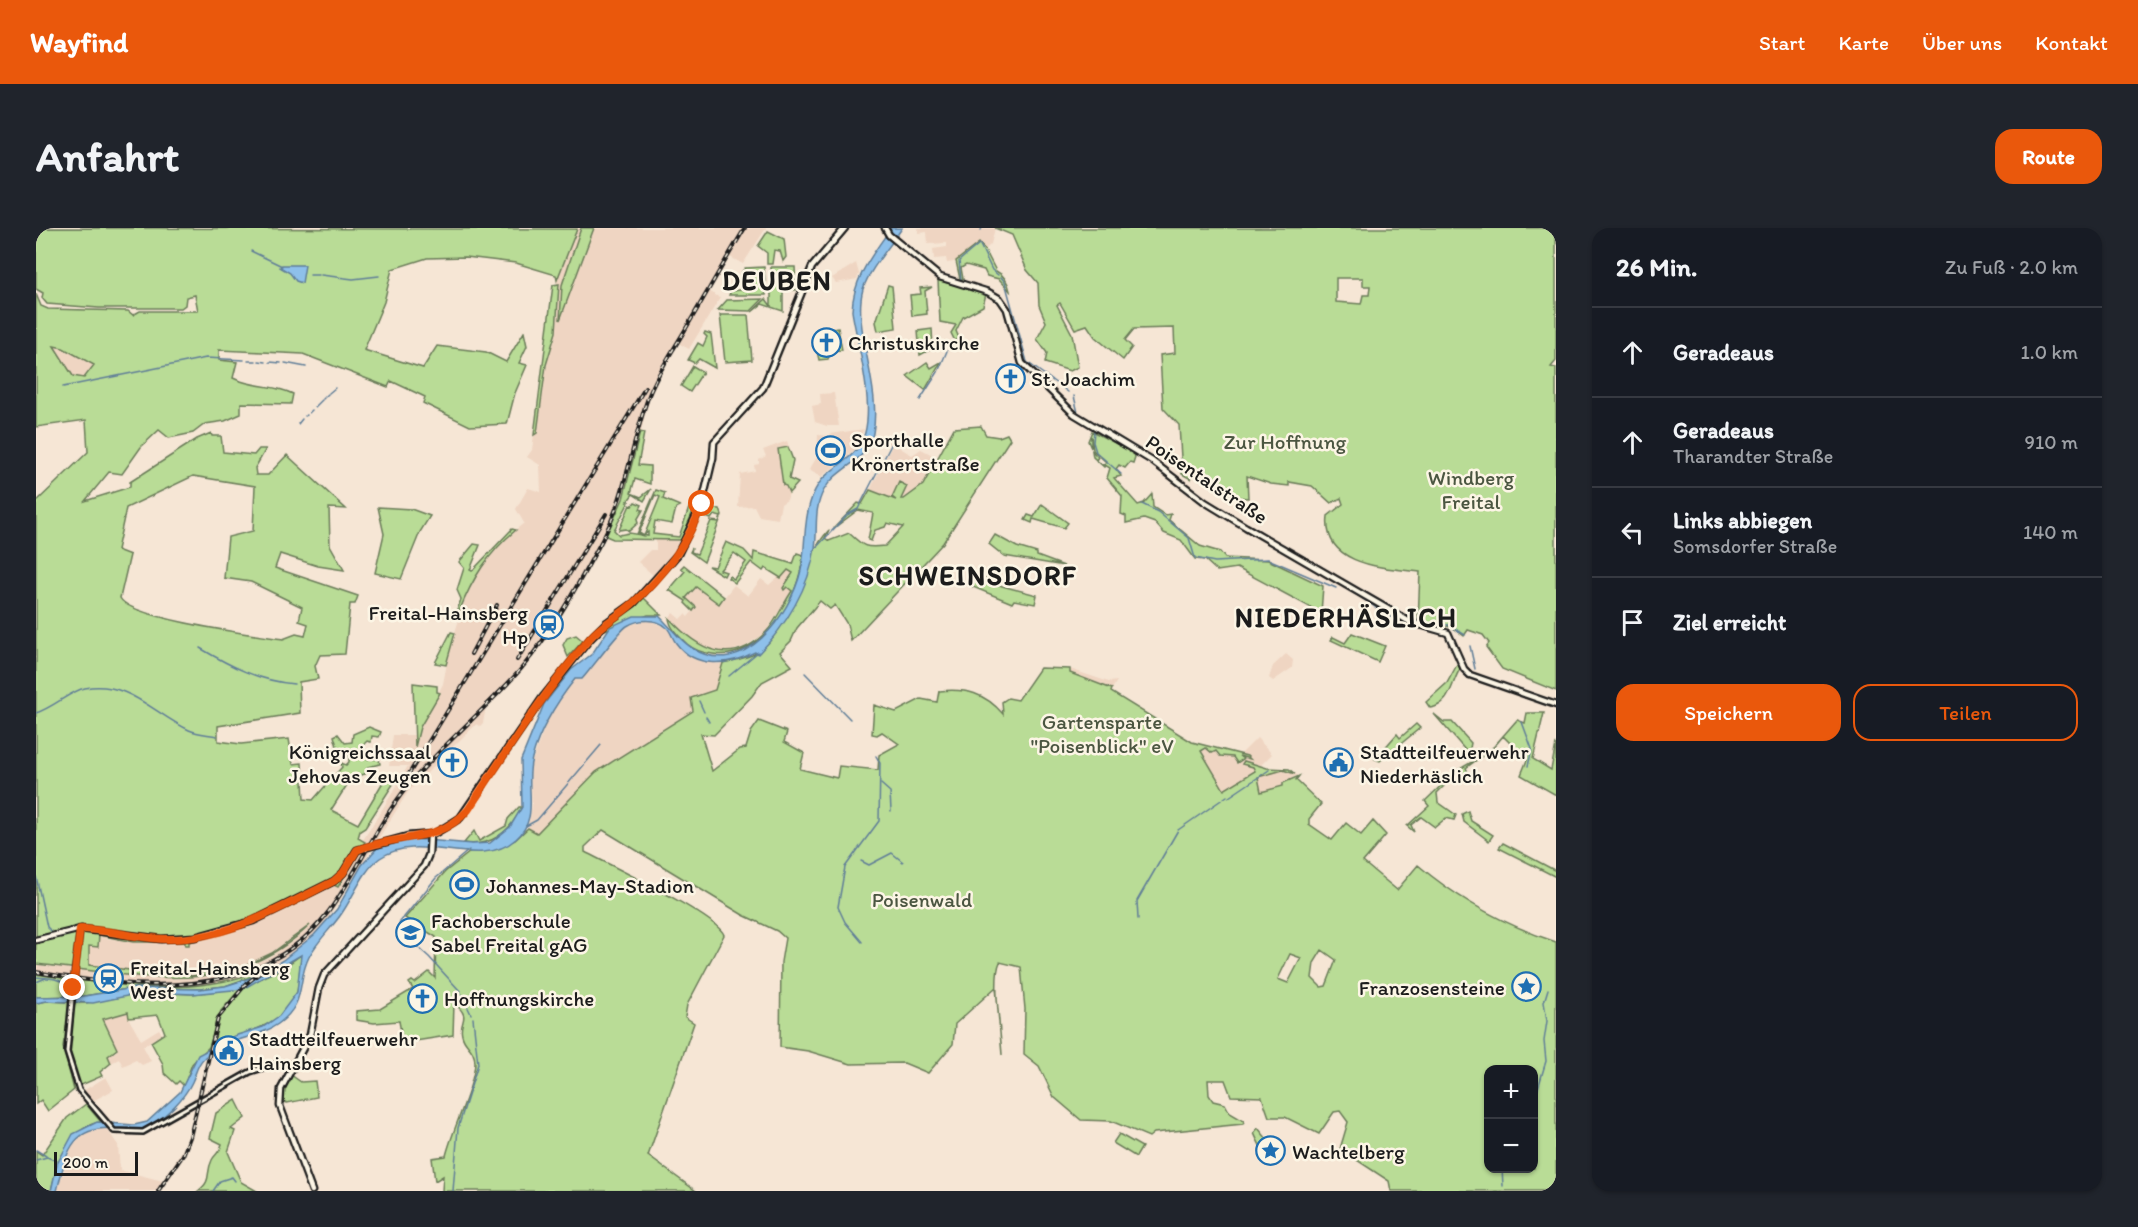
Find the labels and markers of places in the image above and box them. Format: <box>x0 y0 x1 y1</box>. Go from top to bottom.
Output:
church icon: Christuskirche <box>811 326 843 358</box>
place label: Christuskirche <box>848 330 980 355</box>
church icon: St. Joachim <box>994 362 1026 394</box>
place label: St. Joachim <box>1031 366 1135 391</box>
place label: Sporthalle Krönertstraße <box>851 427 980 476</box>
sports icon: Sporthalle Krönertstraße <box>814 435 846 467</box>
place label: Freital-Hainsberg Hp <box>368 600 528 649</box>
station icon: Freital-Hainsberg Hp <box>533 608 565 640</box>
place label: Königreichssaal Jehovas Zeugen <box>288 739 431 788</box>
place label: Stadtteilfeuerwehr Niederhäslich <box>1360 739 1529 788</box>
church icon: Königreichssaal Jehovas Zeugen <box>436 747 468 779</box>
public building icon: Stadtteilfeuerwehr Niederhäslich <box>1323 747 1355 779</box>
sports icon: Johannes-May-Stadion <box>449 869 481 901</box>
place label: Johannes-May-Stadion <box>486 873 694 898</box>
place label: Fachoberschule Sabel Freital gAG <box>431 908 587 957</box>
school or university icon: Fachoberschule Sabel Freital gAG <box>394 916 426 948</box>
place label: Freital-Hainsberg West <box>130 955 290 1004</box>
station icon: Freital-Hainsberg West <box>93 963 125 995</box>
place icon: Franzosensteine <box>1510 971 1542 1003</box>
place label: Franzosensteine <box>1359 975 1505 1000</box>
church icon: Hoffnungskirche <box>407 982 439 1014</box>
place label: Hoffnungskirche <box>444 986 594 1011</box>
place label: Stadtteilfeuerwehr Hainsberg <box>249 1026 418 1075</box>
public building icon: Stadtteilfeuerwehr Hainsberg <box>212 1034 244 1066</box>
place icon: Wachtelberg <box>1255 1135 1287 1167</box>
place label: Wachtelberg <box>1292 1139 1405 1164</box>

